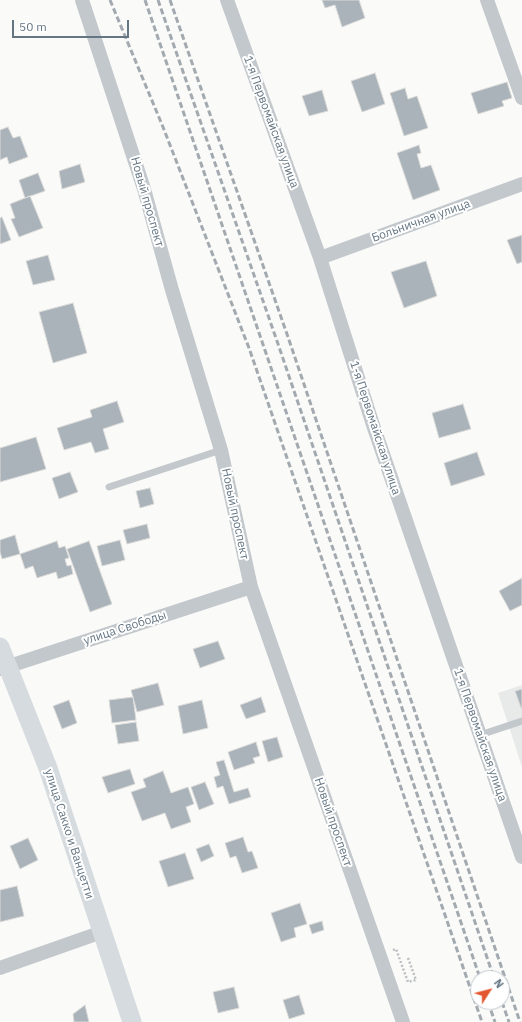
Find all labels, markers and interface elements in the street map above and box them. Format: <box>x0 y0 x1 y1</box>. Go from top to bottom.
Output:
scale bar <box>14 12 131 38</box>
text: 50 m <box>19 19 47 34</box>
street label: 1-я Первомайская улица <box>240 54 302 190</box>
street label: Новый проспект <box>127 155 167 249</box>
street label: Больничная улица <box>370 196 472 246</box>
street label: 1-я Первомайская улица <box>347 359 403 497</box>
street label: Новый проспект <box>218 467 252 561</box>
street label: улица Свободы <box>82 608 168 648</box>
street label: 1-я Первомайская улица <box>450 667 510 803</box>
street label: улица Сакко и Ванцетти <box>41 767 97 901</box>
street label: Новый проспект <box>311 776 355 868</box>
north arrow <box>470 970 510 1010</box>
text: N <box>491 976 507 991</box>

